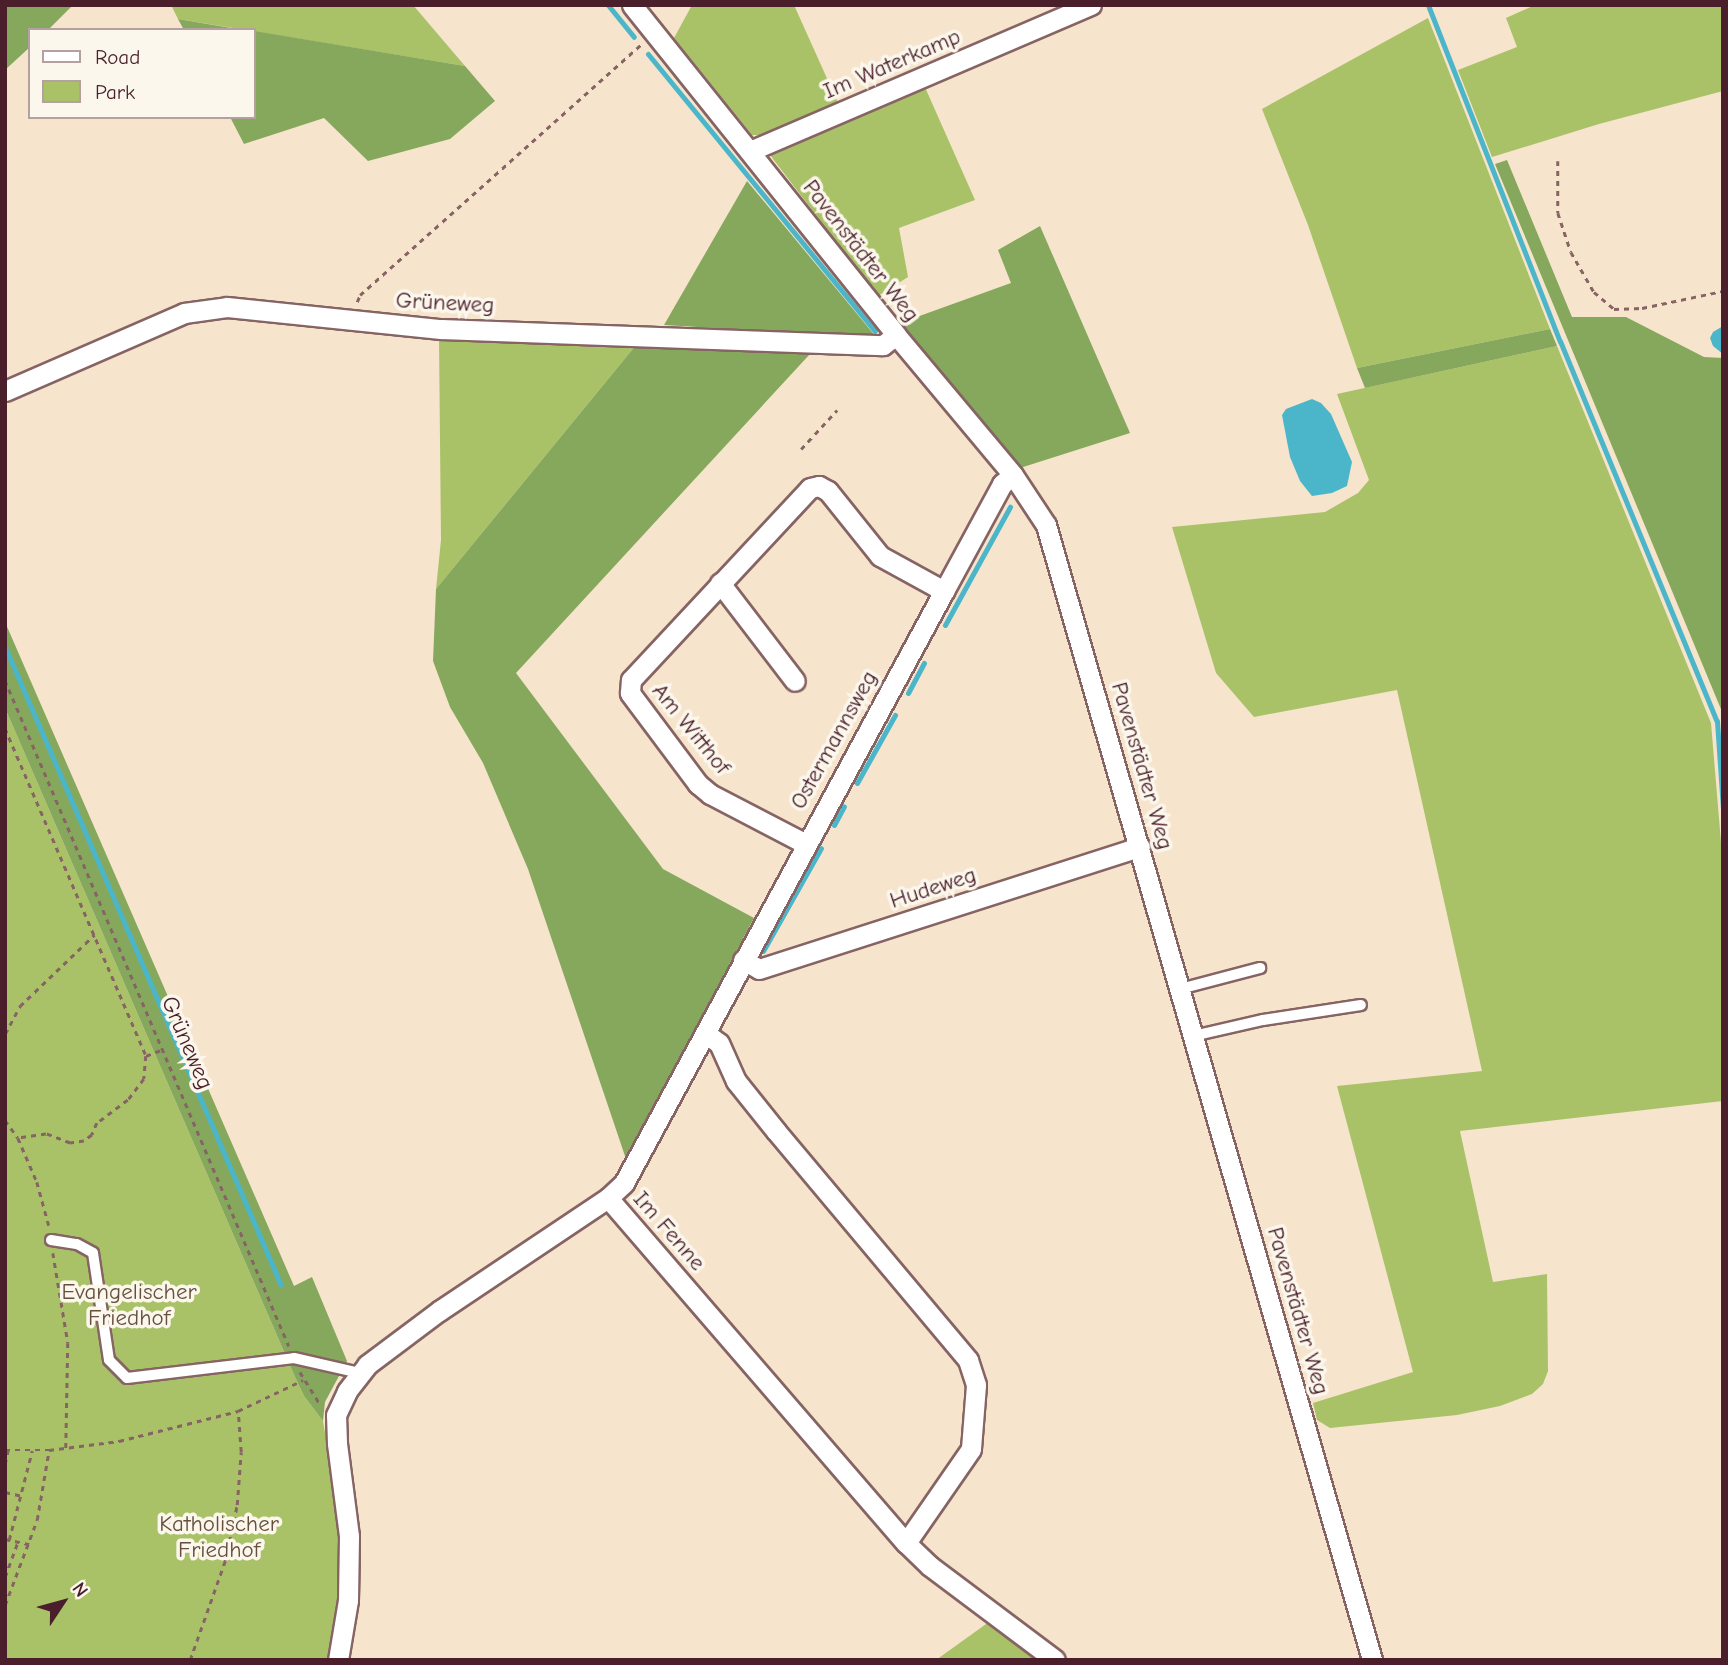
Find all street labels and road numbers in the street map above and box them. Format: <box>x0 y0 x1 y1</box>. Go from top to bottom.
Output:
street label: Im Waterkamp <box>819 23 965 105</box>
street label: Pavenstädter Weg <box>797 174 925 328</box>
street label: Grüneweg <box>395 287 495 319</box>
street label: Ostermannsweg <box>785 666 883 814</box>
street label: Am Witthof <box>646 678 736 780</box>
street label: Pavenstädter Weg <box>1105 679 1179 853</box>
street label: Hudeweg <box>886 861 980 915</box>
street label: Grüneweg <box>155 992 219 1094</box>
street label: Im Fenne <box>627 1186 711 1276</box>
street label: Pavenstädter Weg <box>1261 1224 1335 1398</box>

